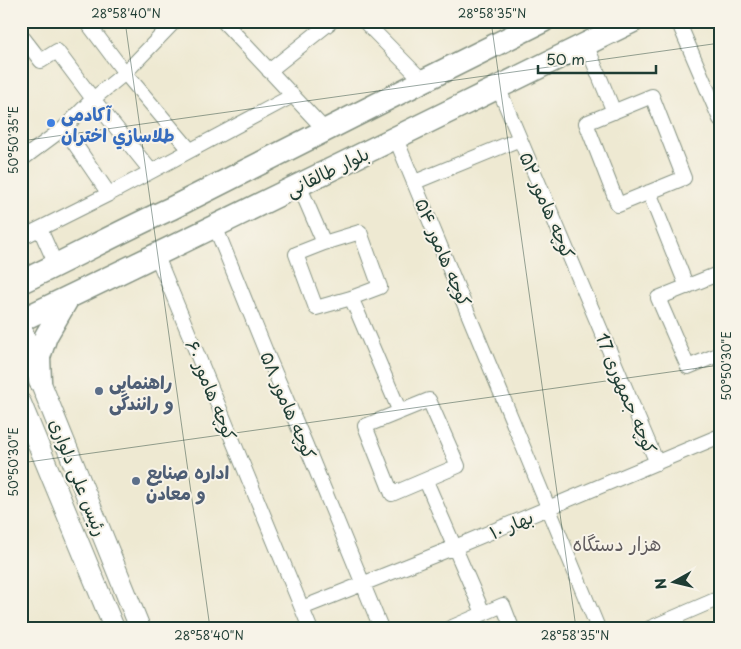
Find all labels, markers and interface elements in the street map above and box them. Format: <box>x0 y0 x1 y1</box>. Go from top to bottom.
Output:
text: 28°58'40"N <box>91 4 161 22</box>
text: 28°58'35"N <box>458 4 526 22</box>
scale bar <box>538 42 656 74</box>
text: 50 m <box>546 47 585 70</box>
place label: آكادمى طلاسازي اختران <box>61 100 175 150</box>
text: 50°50'35"E <box>4 106 22 174</box>
marker: آكادمى طلاسازي اختران <box>45 117 57 129</box>
street label: بلوار طالقانی <box>281 139 373 203</box>
street label: کوچه هامور ۵۲ <box>513 147 583 263</box>
street label: کوچه هامور ۵۴ <box>409 193 479 311</box>
street label: کوچه جمهوری 17 <box>589 328 665 458</box>
text: 50°50'30"E <box>717 331 735 401</box>
street label: کوچه هامور ۶۰ <box>180 336 245 445</box>
street label: کوچه هامور ۵۸ <box>254 347 324 463</box>
place label: راهنمایی و رانندگی <box>109 368 174 416</box>
marker: راهنمایی و رانندگی <box>93 385 105 397</box>
street label: رئیس علی دلواری <box>43 414 115 540</box>
text: 50°50'30"E <box>4 427 22 497</box>
place label: اداره صنایع و معادن <box>146 458 229 506</box>
marker: اداره صنایع و معادن <box>130 475 142 487</box>
street label: بهار ۱۰ <box>485 503 537 545</box>
district label: هزار دستگاه <box>572 529 662 557</box>
north arrow <box>648 556 698 606</box>
text: N <box>649 577 672 591</box>
text: 28°58'40"N <box>174 626 244 644</box>
text: 28°58'35"N <box>541 626 609 644</box>

